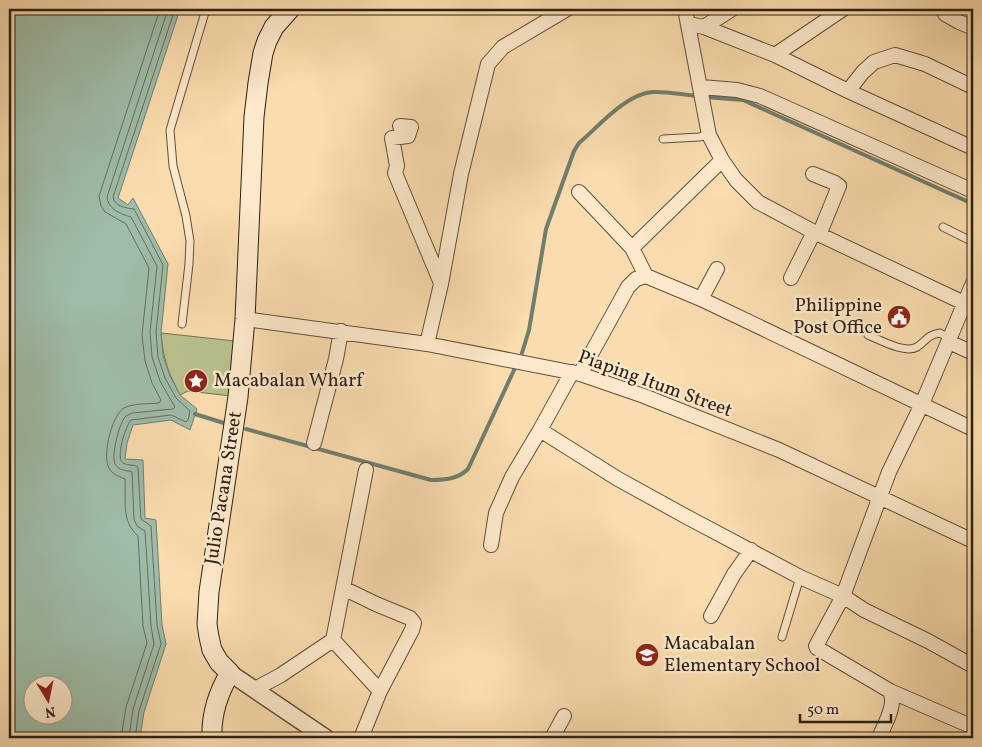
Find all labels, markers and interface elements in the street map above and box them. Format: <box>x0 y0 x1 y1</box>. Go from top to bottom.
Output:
place label: Philippine Post Office <box>793 293 882 341</box>
public building icon: Philippine Post Office <box>886 304 912 330</box>
street label: Piaping Itum Street <box>574 344 736 424</box>
place icon: Macabalan Wharf <box>183 368 209 394</box>
place label: Macabalan Wharf <box>214 368 364 394</box>
street label: Julio Pacana Street <box>199 409 249 567</box>
place label: Macabalan Elementary School <box>664 631 821 679</box>
school or university icon: Macabalan Elementary School <box>634 642 660 668</box>
north arrow <box>22 674 72 724</box>
scale bar <box>800 692 891 724</box>
text: 50 m <box>807 700 839 721</box>
text: N <box>43 701 57 722</box>

